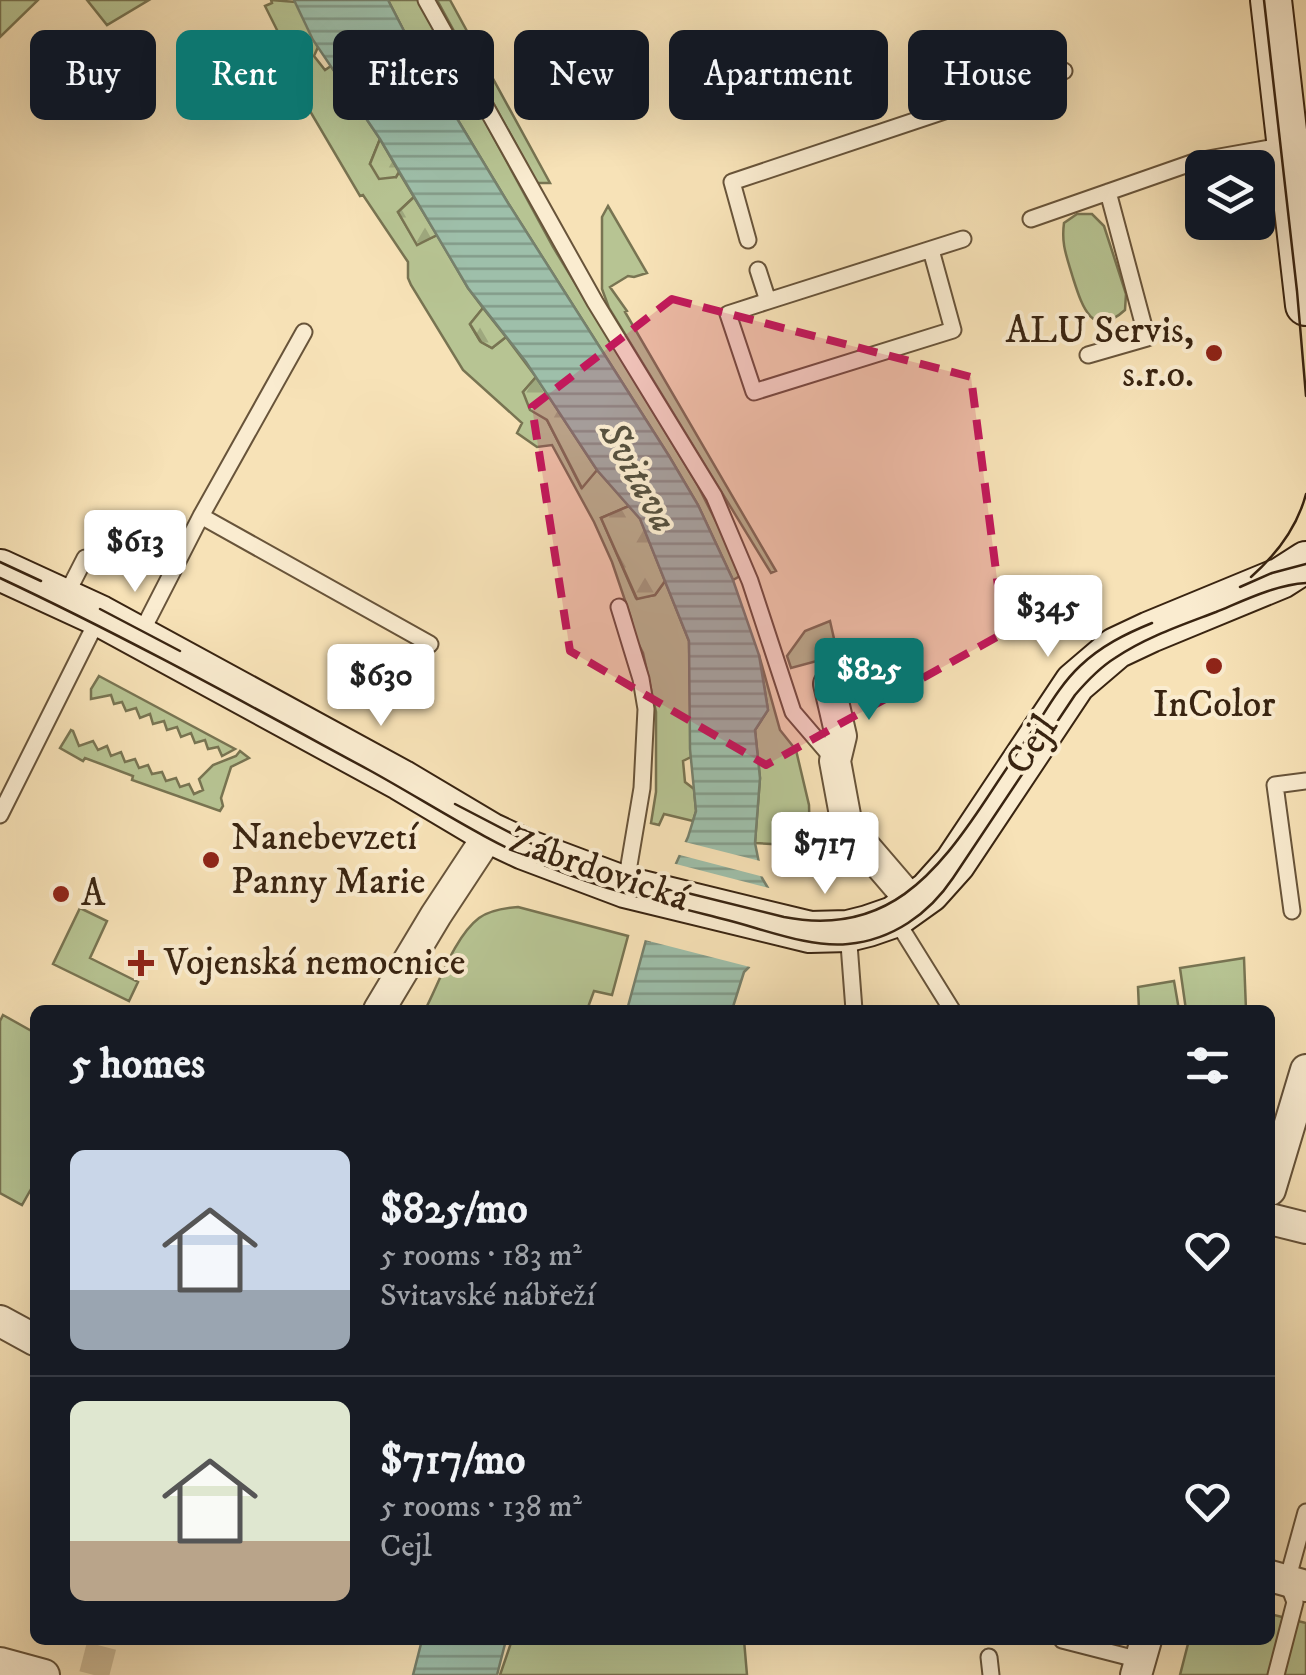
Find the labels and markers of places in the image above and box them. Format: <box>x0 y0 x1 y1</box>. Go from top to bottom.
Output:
place label: ALU Servis, s.r.o. <box>1006 307 1194 399</box>
marker: ALU Servis, s.r.o. <box>1203 342 1225 364</box>
pin: $613 <box>76 510 194 595</box>
pin: $345 <box>989 575 1107 660</box>
pin: $825 <box>810 638 928 723</box>
pin: $630 <box>322 644 440 729</box>
marker: InColor <box>1203 655 1225 677</box>
place label: InColor <box>1153 681 1275 729</box>
pin: $717 <box>766 812 884 897</box>
place label: Nanebevzetí Panny Marie <box>231 814 425 906</box>
marker: Nanebevzetí Panny Marie <box>200 849 222 871</box>
place label: A <box>81 870 106 918</box>
marker: A <box>50 883 72 905</box>
place label: Vojenská nemocnice <box>163 939 466 987</box>
marker: Vojenská nemocnice <box>128 950 154 976</box>

